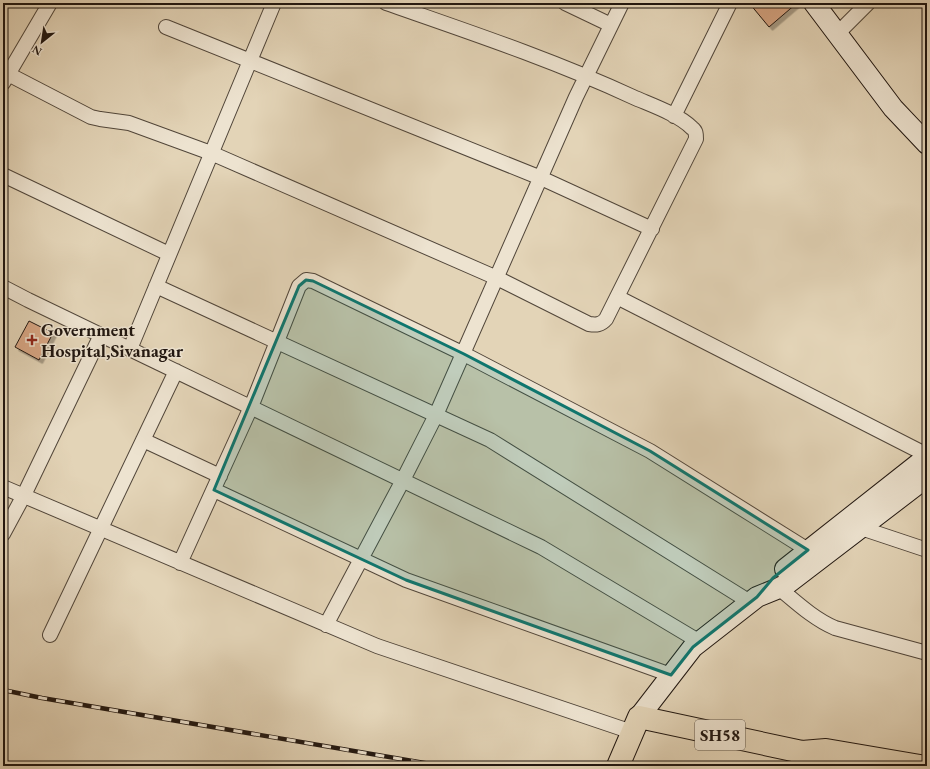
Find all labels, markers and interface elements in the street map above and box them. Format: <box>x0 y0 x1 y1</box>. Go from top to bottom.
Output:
north arrow <box>22 22 62 62</box>
text: N <box>30 42 44 59</box>
place label: Government Hospital,Sivanagar <box>41 318 184 362</box>
marker: Government Hospital,Sivanagar <box>26 334 38 346</box>
road number: SH58 <box>695 720 745 750</box>

